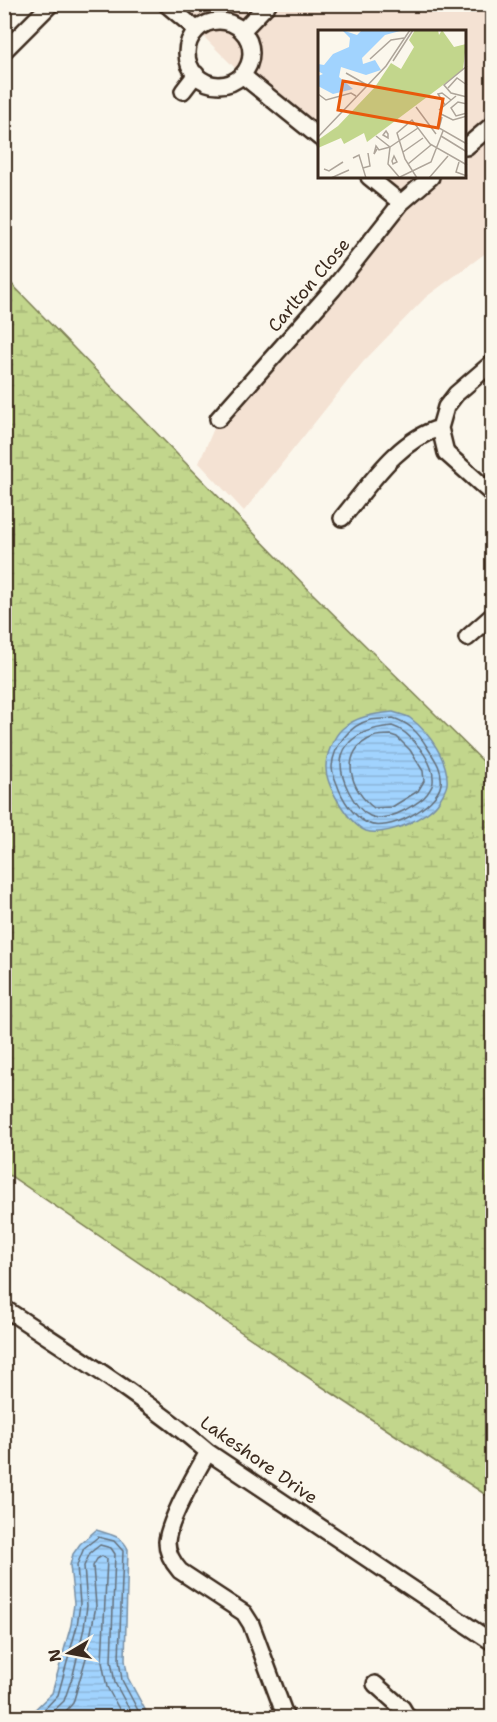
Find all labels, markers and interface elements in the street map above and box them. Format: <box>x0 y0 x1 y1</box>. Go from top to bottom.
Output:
inset map <box>318 30 467 178</box>
street label: Carlton Close <box>263 233 355 337</box>
street label: Lakeshore Drive <box>195 1410 323 1510</box>
north arrow <box>39 1623 99 1683</box>
text: N <box>43 1647 66 1664</box>

